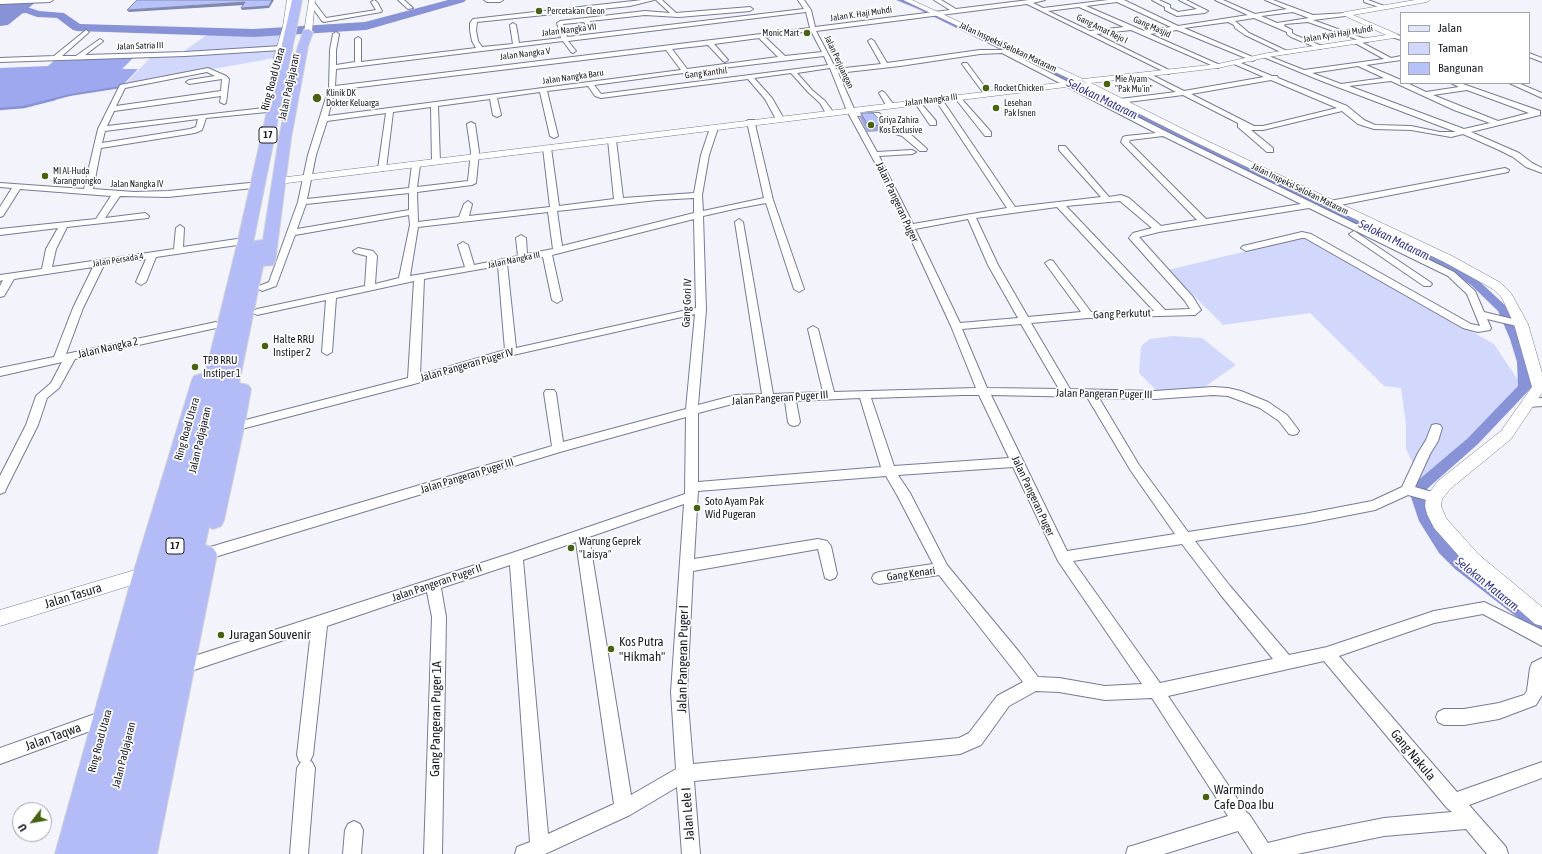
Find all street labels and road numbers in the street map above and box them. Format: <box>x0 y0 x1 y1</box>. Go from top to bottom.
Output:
street label: Jalan K. Haji Muhdi <box>829 4 893 24</box>
street label: Gang Amat Rejo I <box>1075 12 1129 46</box>
street label: Gang Masjid <box>1131 14 1173 40</box>
street label: Jalan Inspeksi Selokan Mataram <box>958 20 1058 74</box>
street label: Jalan Nangka VII <box>541 21 597 39</box>
street label: Jalan Kyai Haji Muhdi <box>1302 23 1374 45</box>
street label: Jalan Perjuangan <box>822 34 856 90</box>
street label: Jalan Satria III <box>116 40 164 52</box>
street label: Ring Road Utara <box>258 46 288 112</box>
street label: Jalan Nangka V <box>499 46 551 62</box>
street label: Jalan Padjajaran <box>275 52 303 122</box>
street label: Gang Kanthil <box>684 65 728 81</box>
street label: Jalan Nangka Baru <box>542 67 604 87</box>
street label: Jalan Nangka III <box>904 91 958 109</box>
road number: 17 <box>259 127 277 143</box>
street label: Jalan Pangeran Puger <box>873 160 921 244</box>
street label: Jalan Inspeksi Selokan Mataram <box>1250 161 1350 217</box>
street label: Jalan Nangka IV <box>110 179 164 189</box>
street label: Jalan Nangka III <box>487 249 541 271</box>
street label: Jalan Persada 4 <box>92 251 144 269</box>
street label: Gang Gori IV <box>680 278 694 328</box>
street label: Gang Perkutut <box>1093 306 1151 322</box>
street label: Jalan Nangka 2 <box>76 335 140 361</box>
street label: Jalan Pangeran Puger IV <box>419 345 515 385</box>
street label: Jalan Pangeran Puger III <box>1055 387 1153 401</box>
street label: Jalan Pangeran Puger III <box>731 388 829 408</box>
street label: Ring Road Utara <box>172 396 202 462</box>
street label: Jalan Padjajaran <box>186 405 214 475</box>
street label: Jalan Pangeran Puger <box>1009 454 1057 538</box>
street label: Jalan Pangeran Puger III <box>419 456 515 496</box>
road number: 17 <box>166 538 184 554</box>
street label: Jalan Pangeran Puger II <box>390 561 484 605</box>
street label: Gang Kenari <box>886 564 936 584</box>
street label: Jalan Tasura <box>42 580 104 612</box>
street label: Jalan Pangeran Puger I <box>674 605 692 713</box>
street label: Gang Pangeran Puger 1A <box>427 661 445 777</box>
street label: Ring Road Utara <box>85 708 115 774</box>
street label: Jalan Taqwa <box>23 720 83 754</box>
street label: Jalan Padjajaran <box>109 721 139 789</box>
street label: Gang Nakula <box>1387 726 1439 784</box>
street label: Jalan Lele I <box>678 787 698 841</box>

